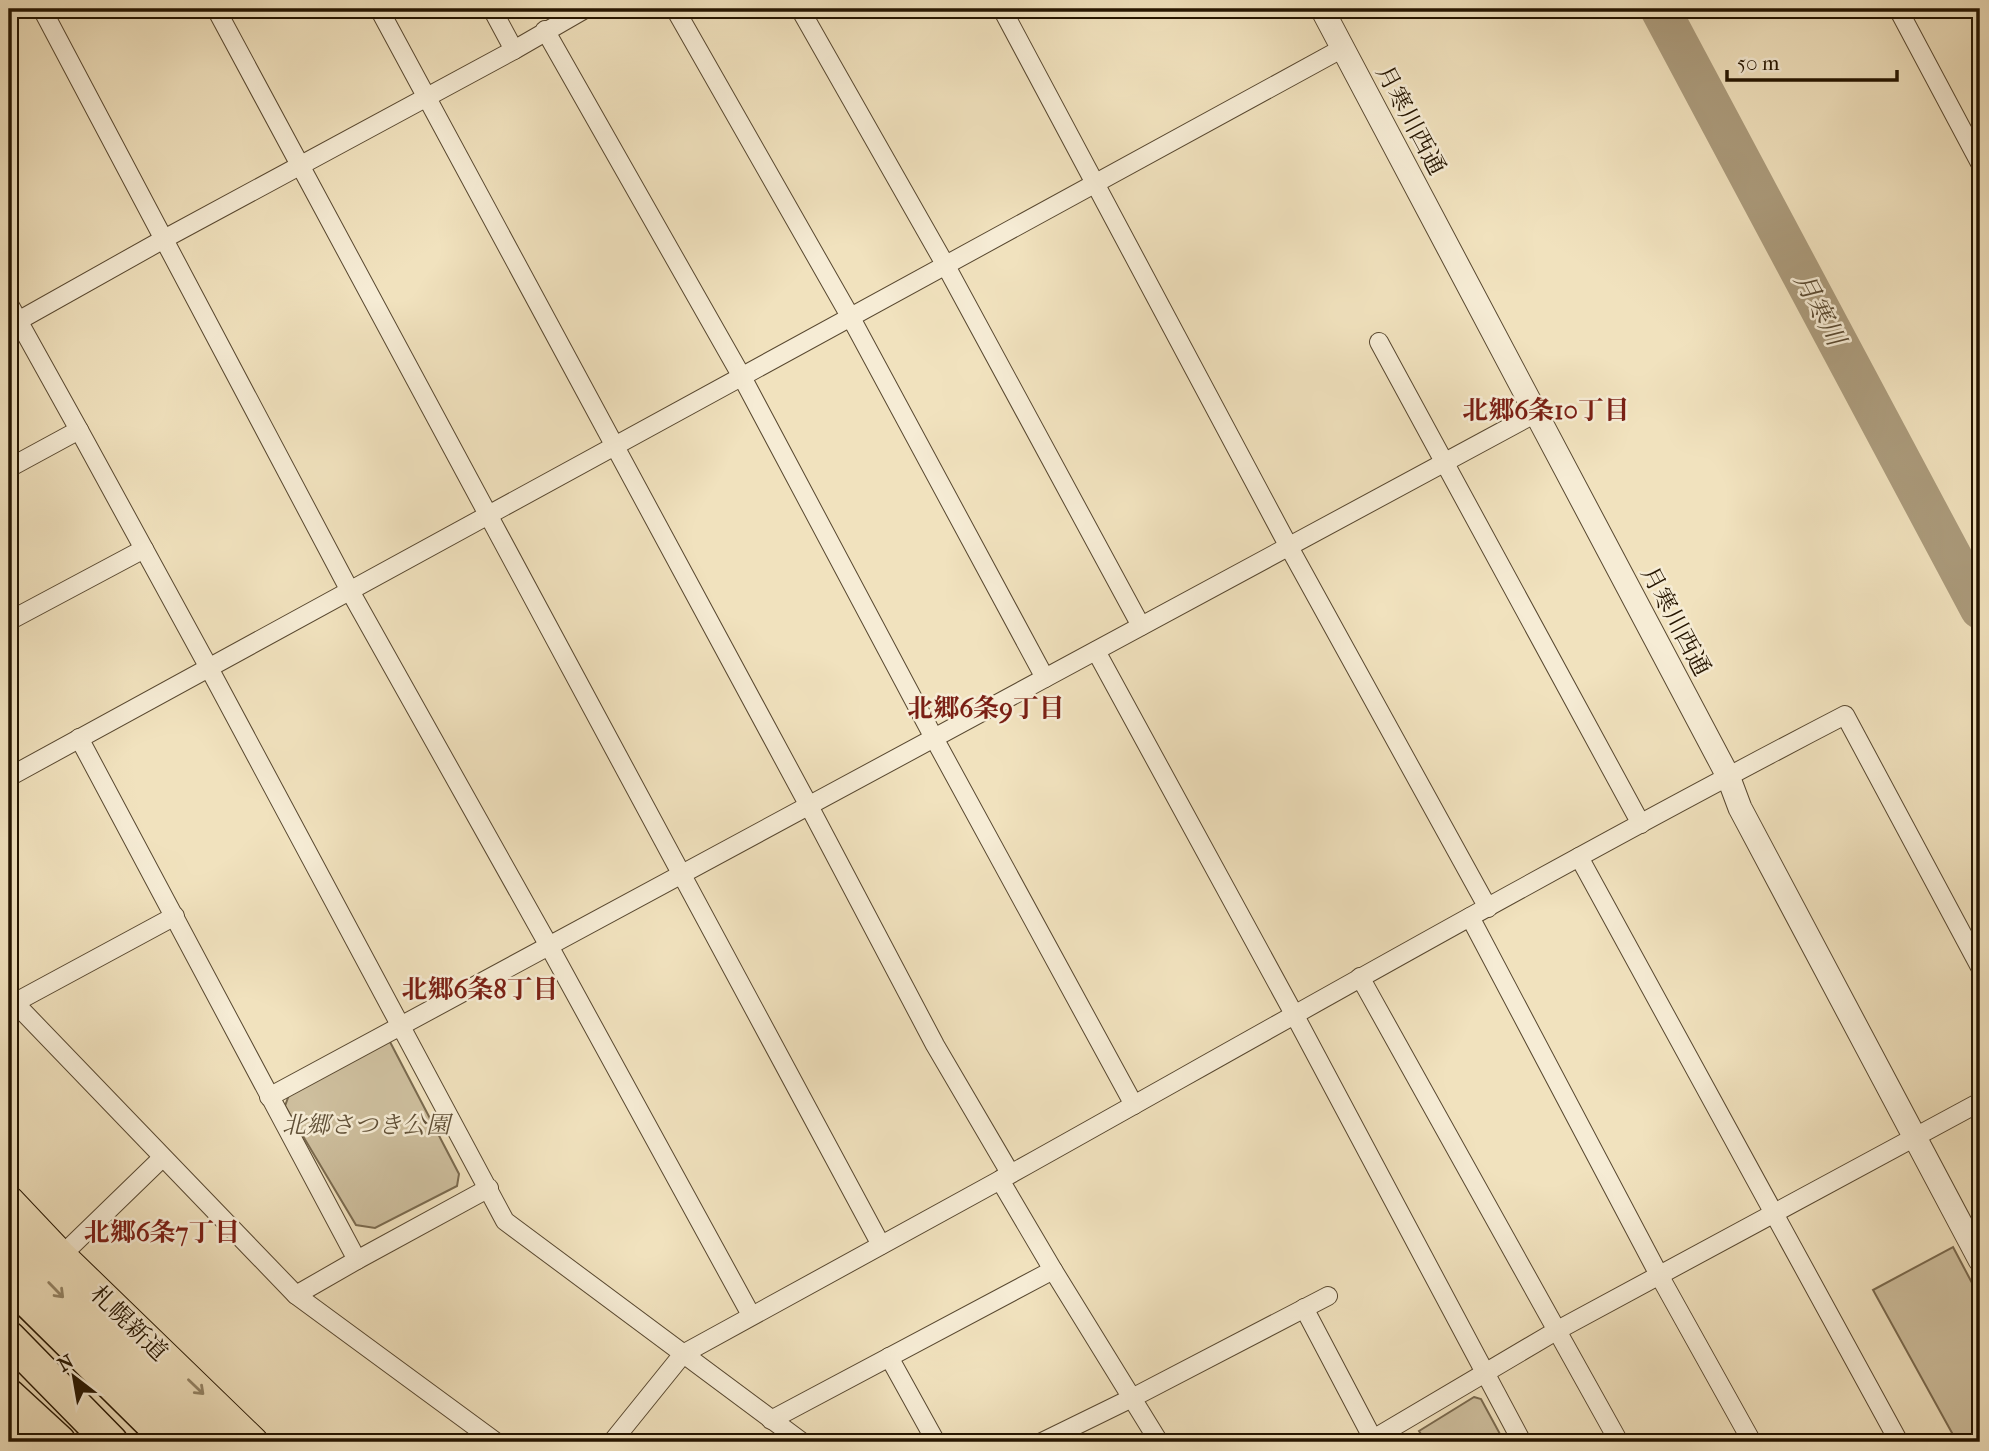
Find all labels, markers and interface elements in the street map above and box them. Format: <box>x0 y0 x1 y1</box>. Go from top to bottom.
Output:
scale bar <box>1727 38 1896 82</box>
text: 50 m <box>1737 51 1780 75</box>
street label: 月寒川西通 <box>1370 60 1452 180</box>
water label: 月寒川 <box>1788 268 1853 354</box>
district label: 北郷6条10丁目 <box>1462 395 1630 426</box>
street label: 月寒川西通 <box>1635 561 1717 681</box>
district label: 北郷6条9丁目 <box>907 693 1065 724</box>
district label: 北郷6条8丁目 <box>401 974 559 1005</box>
park label: 北郷さつき公園 <box>282 1111 454 1139</box>
district label: 北郷6条7丁目 <box>84 1217 240 1248</box>
street label: 札幌新道 <box>85 1280 173 1366</box>
one-way arrow <box>47 1281 64 1298</box>
north arrow <box>38 1342 108 1412</box>
text: N <box>54 1350 78 1376</box>
one-way arrow <box>187 1379 204 1396</box>

